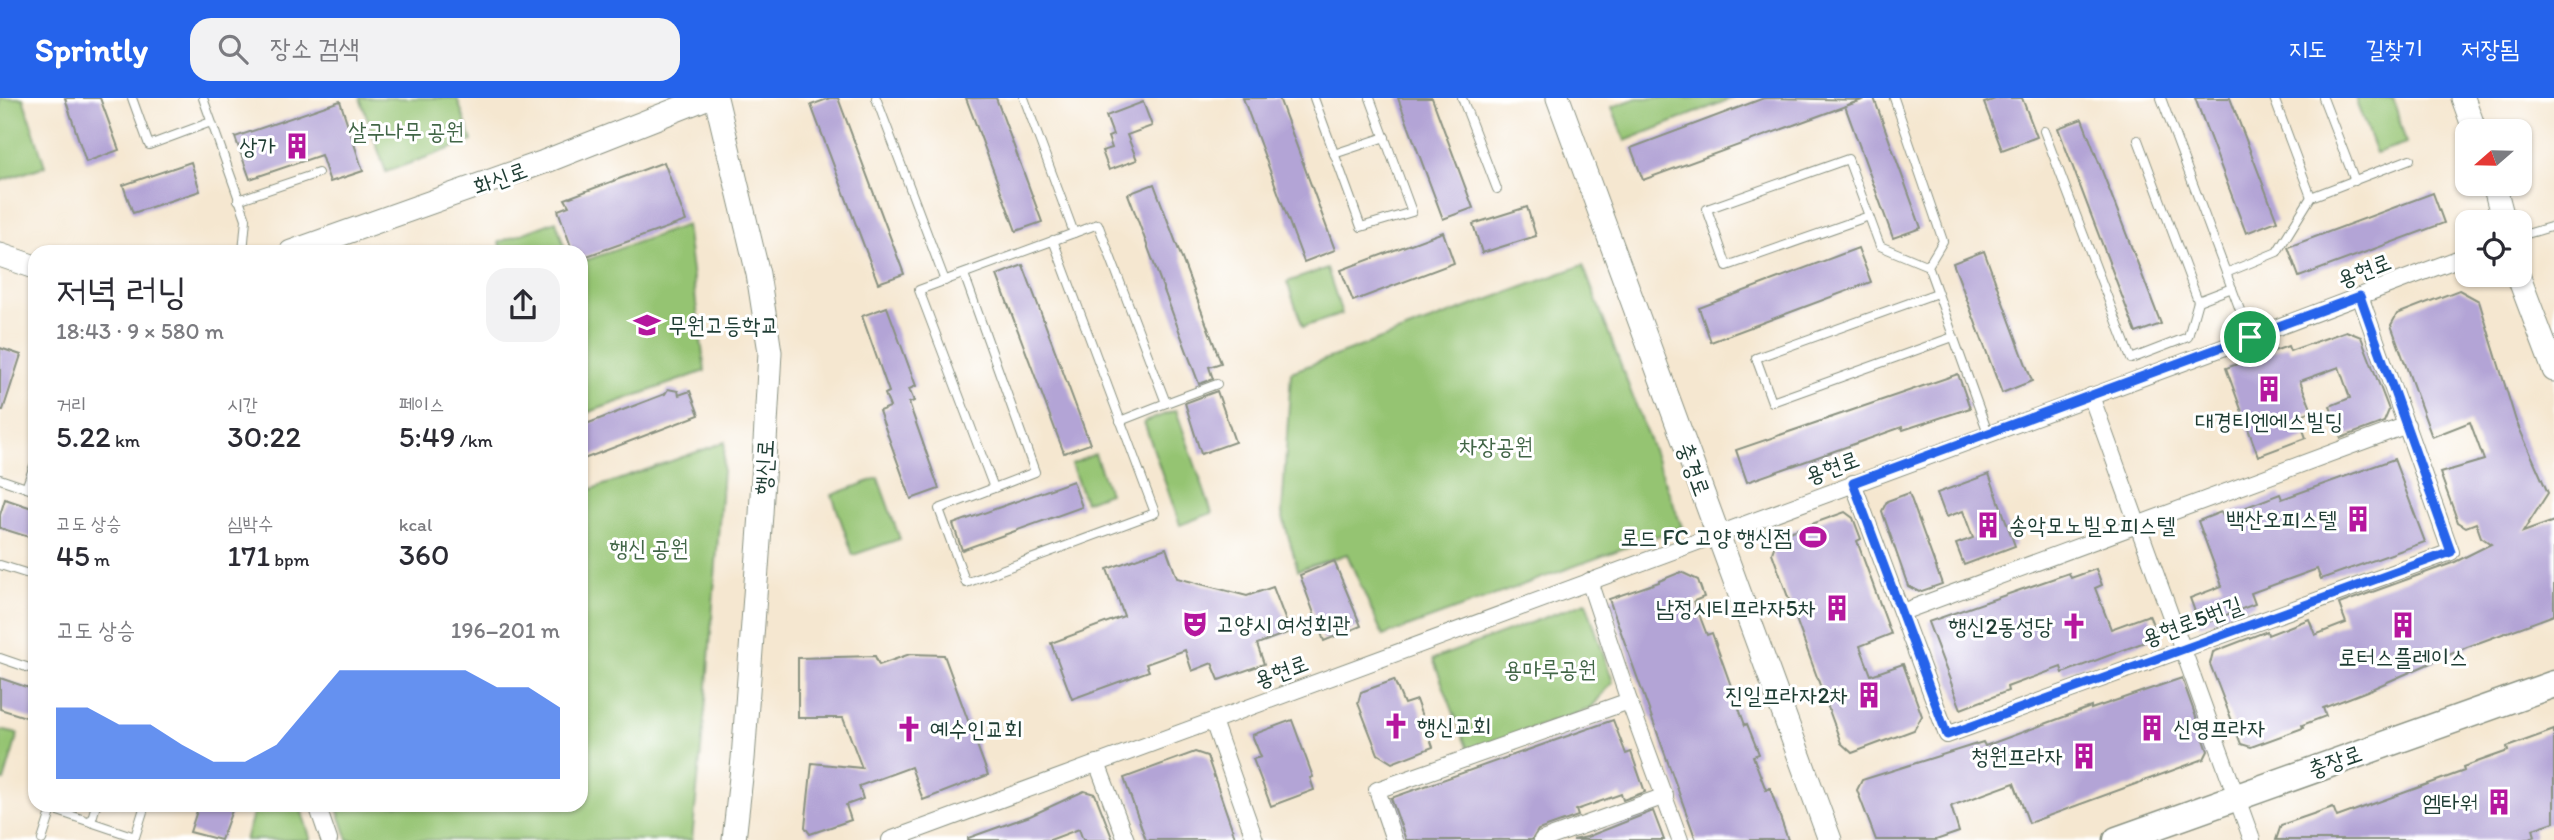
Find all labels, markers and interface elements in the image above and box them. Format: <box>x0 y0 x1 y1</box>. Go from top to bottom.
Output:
search box <box>190 18 680 81</box>
text: Sprintly <box>35 30 148 69</box>
icon: search <box>214 30 252 68</box>
text: 장소 검색 <box>270 32 360 64</box>
text: 지도 <box>2289 34 2327 63</box>
text: 길찾기 <box>2365 34 2423 63</box>
text: 저장됨 <box>2461 34 2519 63</box>
park label: 살구나무 공원 <box>348 117 464 145</box>
north arrow <box>2455 119 2532 196</box>
map controls <box>2455 119 2532 287</box>
building icon: 상가 <box>282 131 312 161</box>
place label: 상가 <box>239 132 276 160</box>
street label: 화신로 <box>469 155 531 201</box>
button: locate <box>2455 210 2532 287</box>
street label: 용현로 <box>2333 247 2395 293</box>
text: 저녁 러닝 <box>56 268 187 314</box>
button: share <box>486 268 560 342</box>
pin <box>2220 307 2280 367</box>
school or university icon: 무원고등학교 <box>632 310 662 340</box>
place label: 무원고등학교 <box>668 311 779 339</box>
text: 18:43 · 9 × 580 m <box>56 317 224 345</box>
icon: arrive <box>2231 318 2269 356</box>
building icon: 대경티엔에스빌딩 <box>2254 374 2284 404</box>
text: 거리 <box>56 393 87 416</box>
text: 시간 <box>227 393 258 416</box>
text: 페이스 <box>399 393 445 416</box>
place label: 대경티엔에스빌딩 <box>2195 407 2343 435</box>
text: 5.22 <box>56 418 111 455</box>
text: 30:22 <box>227 418 301 455</box>
text: 5:49 <box>399 418 455 455</box>
text: km <box>111 429 140 452</box>
text: /km <box>455 429 493 452</box>
park label: 차장공원 <box>1459 432 1533 460</box>
street label: 충경로 <box>1671 438 1717 500</box>
street label: 행신로 <box>749 439 779 495</box>
street label: 용현로 <box>1801 444 1863 490</box>
building icon: 백산오피스텔 <box>2343 504 2373 534</box>
place label: 백산오피스텔 <box>2226 505 2337 533</box>
building icon: 송악모노빌오피스텔 <box>1973 510 2003 540</box>
place label: 송악모노빌오피스텔 <box>2009 511 2176 539</box>
text: 고도 상승 <box>56 512 121 535</box>
text: 심박수 <box>227 512 273 535</box>
text: kcal <box>399 513 432 536</box>
sports icon: 로드 FC 고양 행신점 <box>1798 522 1828 552</box>
place label: 로드 FC 고양 행신점 <box>1620 523 1792 551</box>
park label: 행신 공원 <box>609 534 689 562</box>
text: 360 <box>399 536 449 573</box>
text: 45 <box>56 537 90 574</box>
text: 171 <box>227 537 270 574</box>
text: m <box>90 548 110 571</box>
text: bpm <box>270 548 310 571</box>
street label: 용현로5번길 <box>2138 590 2246 652</box>
building icon: 남정시티프라자5차 <box>1822 593 1852 623</box>
place label: 남정시티프라자5차 <box>1656 594 1816 622</box>
theatre icon: 고양시 여성회관 <box>1180 609 1210 639</box>
place label: 고양시 여성회관 <box>1216 610 1351 638</box>
building icon: 로터스플레이스 <box>2388 610 2418 640</box>
church icon: 행신2동성당 <box>2059 611 2089 641</box>
place label: 행신2동성당 <box>1948 612 2053 640</box>
text: 고도 상승 <box>56 616 135 644</box>
text: 196–201 m <box>451 616 560 644</box>
place label: 로터스플레이스 <box>2338 643 2468 671</box>
street label: 용현로 <box>1250 648 1312 694</box>
park label: 용마루공원 <box>1504 655 1596 683</box>
building icon: 진일프라자2차 <box>1854 680 1884 710</box>
place label: 진일프라자2차 <box>1725 681 1848 709</box>
church icon: 행신교회 <box>1381 711 1411 741</box>
place label: 행신교회 <box>1417 712 1491 740</box>
building icon: 신영프라자 <box>2137 713 2167 743</box>
church icon: 예수인교회 <box>894 714 924 744</box>
place label: 신영프라자 <box>2173 714 2266 742</box>
place label: 예수인교회 <box>930 715 1023 743</box>
street label: 충장로 <box>2304 739 2366 783</box>
building icon: 청원프라자 <box>2069 741 2099 771</box>
place label: 청원프라자 <box>1970 742 2063 770</box>
building icon: 엠타워 <box>2484 787 2514 817</box>
place label: 엠타워 <box>2422 788 2478 816</box>

